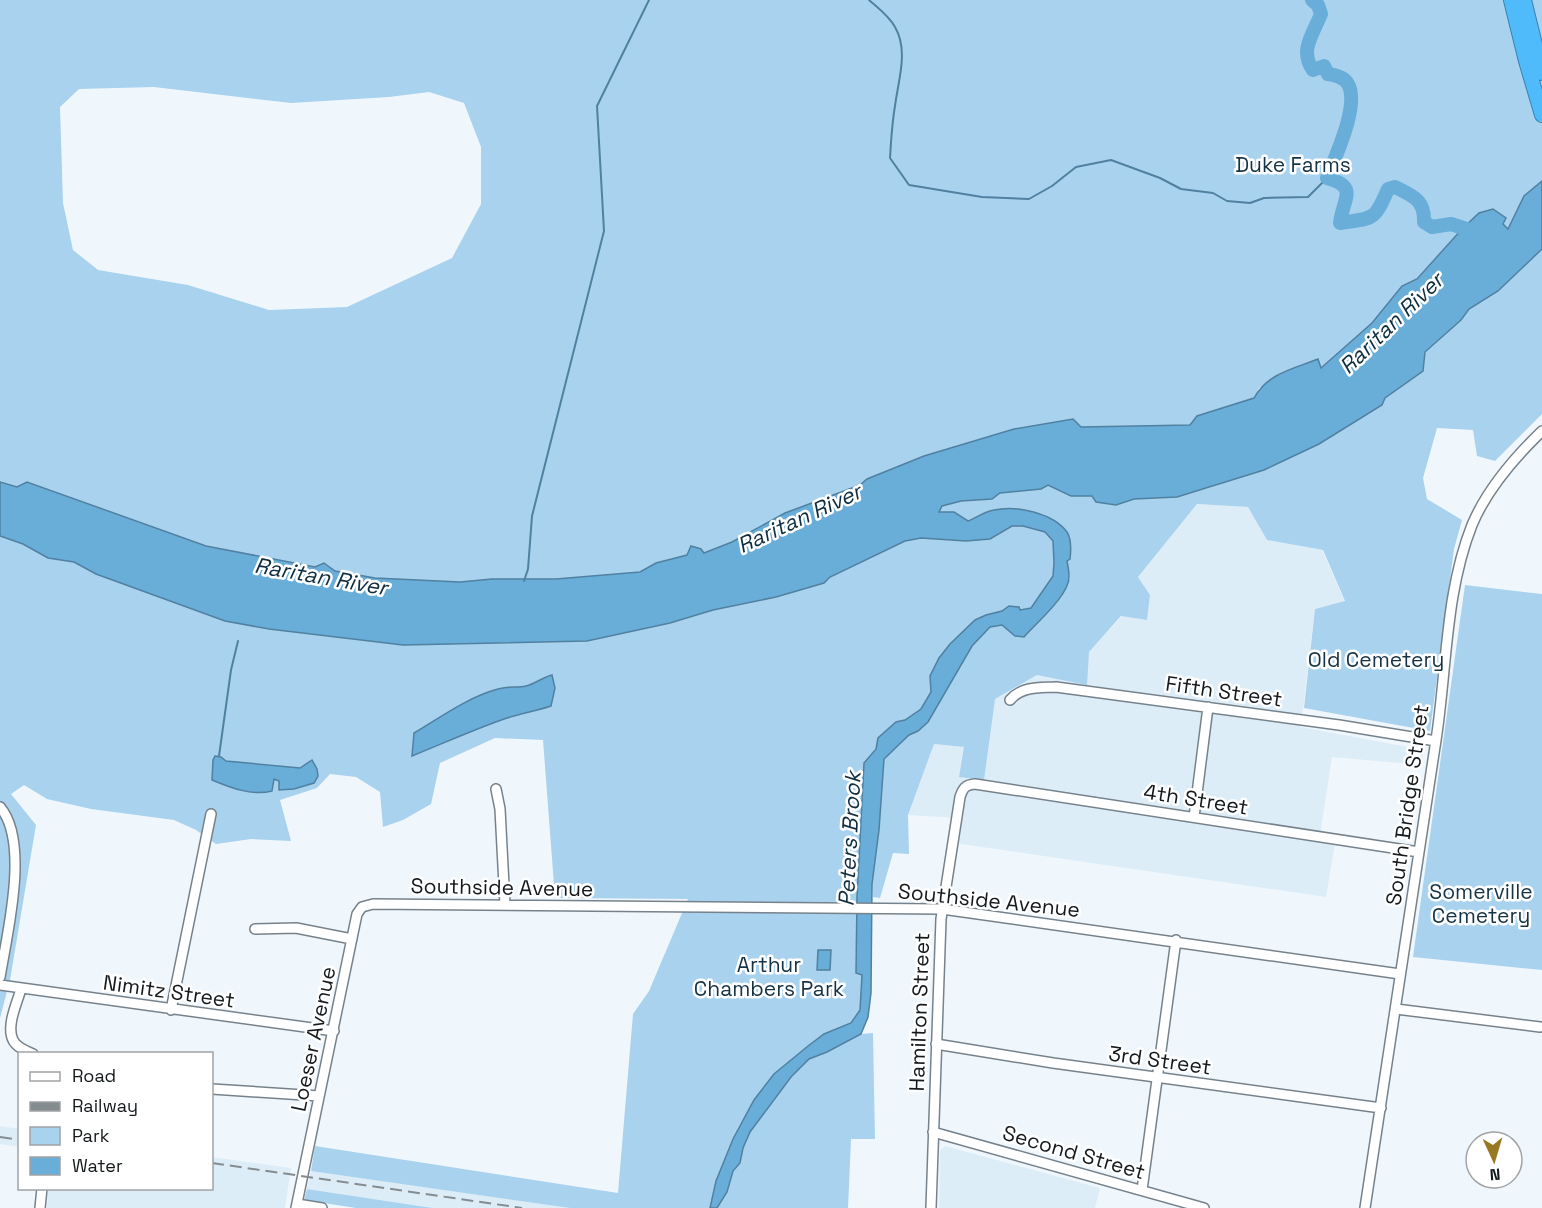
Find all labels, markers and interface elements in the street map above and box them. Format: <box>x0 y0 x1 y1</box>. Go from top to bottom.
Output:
park label: Duke Farms <box>1235 151 1351 178</box>
water label: Raritan River <box>1333 264 1451 380</box>
water label: Raritan River <box>732 476 868 559</box>
water label: Raritan River <box>253 551 392 602</box>
park label: Old Cemetery <box>1308 646 1444 673</box>
street label: Fifth Street <box>1164 669 1284 713</box>
street label: South Bridge Street <box>1380 703 1434 907</box>
water label: Peters Brook <box>831 769 867 907</box>
street label: 4th Street <box>1142 777 1250 821</box>
street label: Southside Avenue <box>410 872 594 902</box>
street label: Southside Avenue <box>897 877 1081 923</box>
park label: Somerville Cemetery <box>1429 878 1533 929</box>
street label: Hamilton Street <box>903 932 935 1092</box>
park label: Arthur Chambers Park <box>694 951 844 1002</box>
street label: Loeser Avenue <box>284 964 342 1114</box>
street label: Nimitz Street <box>102 968 236 1014</box>
street label: 3rd Street <box>1107 1039 1213 1081</box>
legend <box>18 1052 213 1190</box>
text: Road <box>72 1064 116 1087</box>
text: Railway <box>72 1094 138 1117</box>
street label: Second Street <box>1000 1119 1148 1185</box>
text: Park <box>72 1124 110 1147</box>
north arrow <box>1464 1130 1524 1190</box>
text: Water <box>72 1154 123 1177</box>
text: N <box>1489 1164 1501 1185</box>

